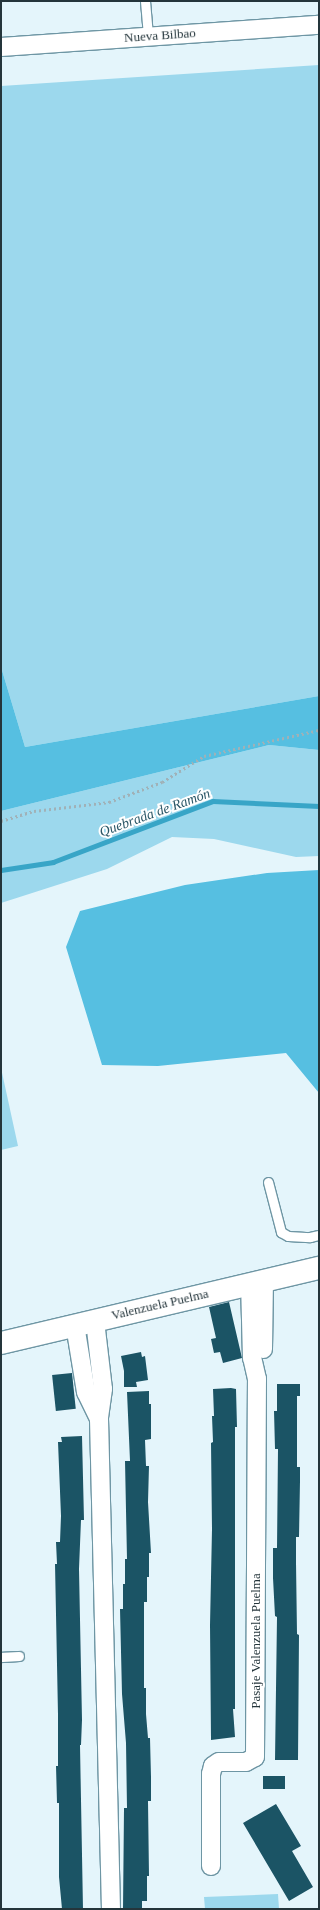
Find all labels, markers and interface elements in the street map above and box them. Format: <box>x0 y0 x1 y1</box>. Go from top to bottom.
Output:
street label: Nueva Bilbao <box>124 26 196 46</box>
water label: Quebrada de Ramón <box>97 785 213 841</box>
street label: Valenzuela Puelma <box>110 1286 210 1324</box>
street label: Pasaje Valenzuela Puelma <box>248 1573 264 1709</box>

